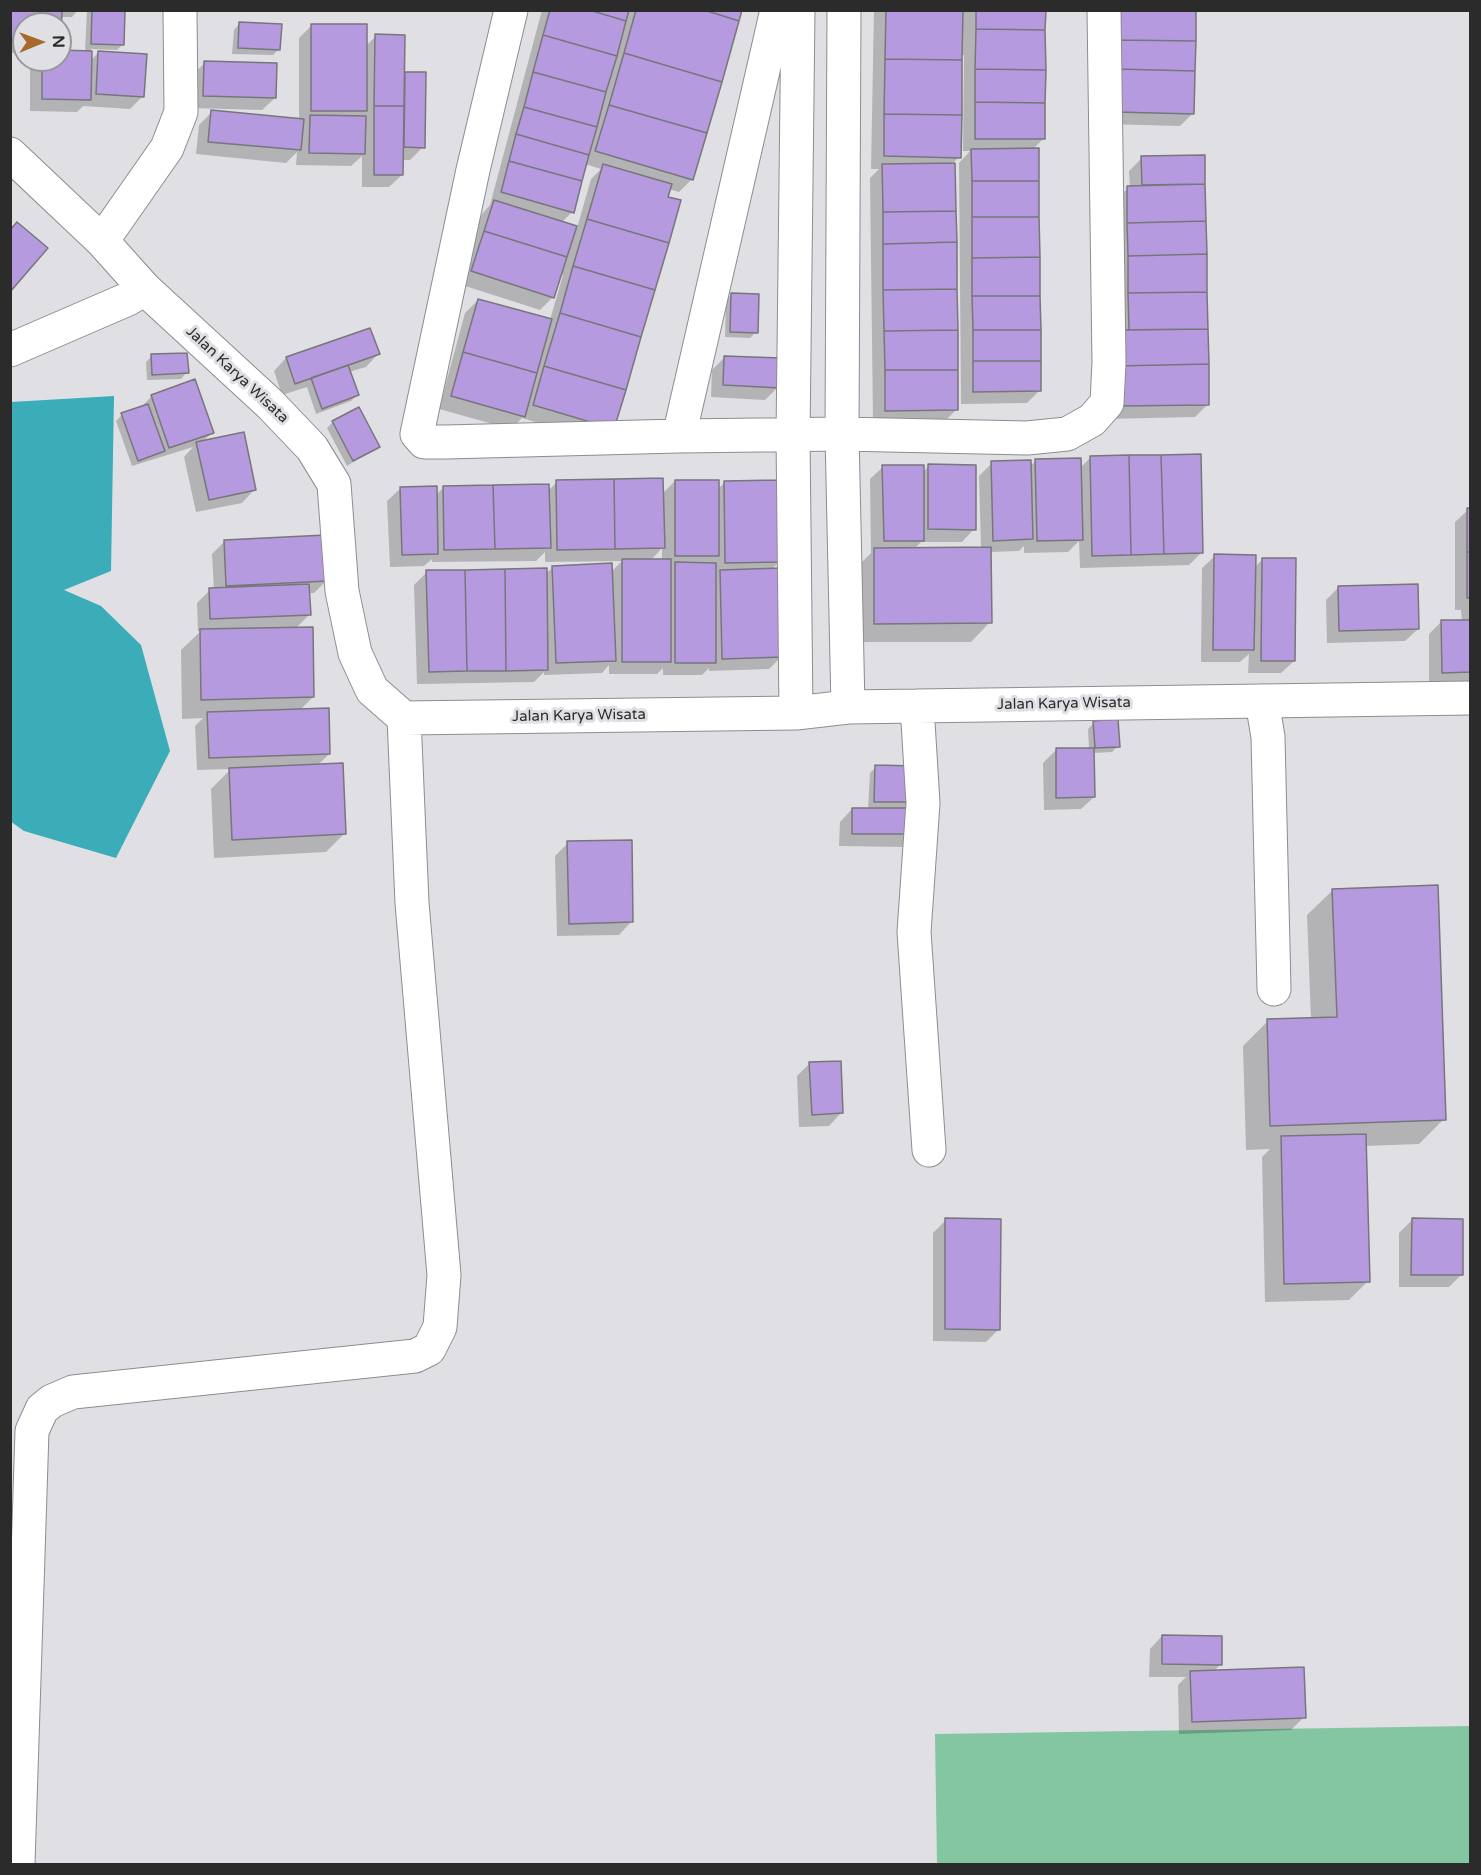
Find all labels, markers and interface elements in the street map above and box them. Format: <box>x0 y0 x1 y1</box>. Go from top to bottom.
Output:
north arrow <box>12 12 72 72</box>
text: N <box>48 35 68 48</box>
street label: Jalan Karya Wisata <box>182 323 292 427</box>
street label: Jalan Karya Wisata <box>997 694 1131 714</box>
street label: Jalan Karya Wisata <box>512 706 646 726</box>

